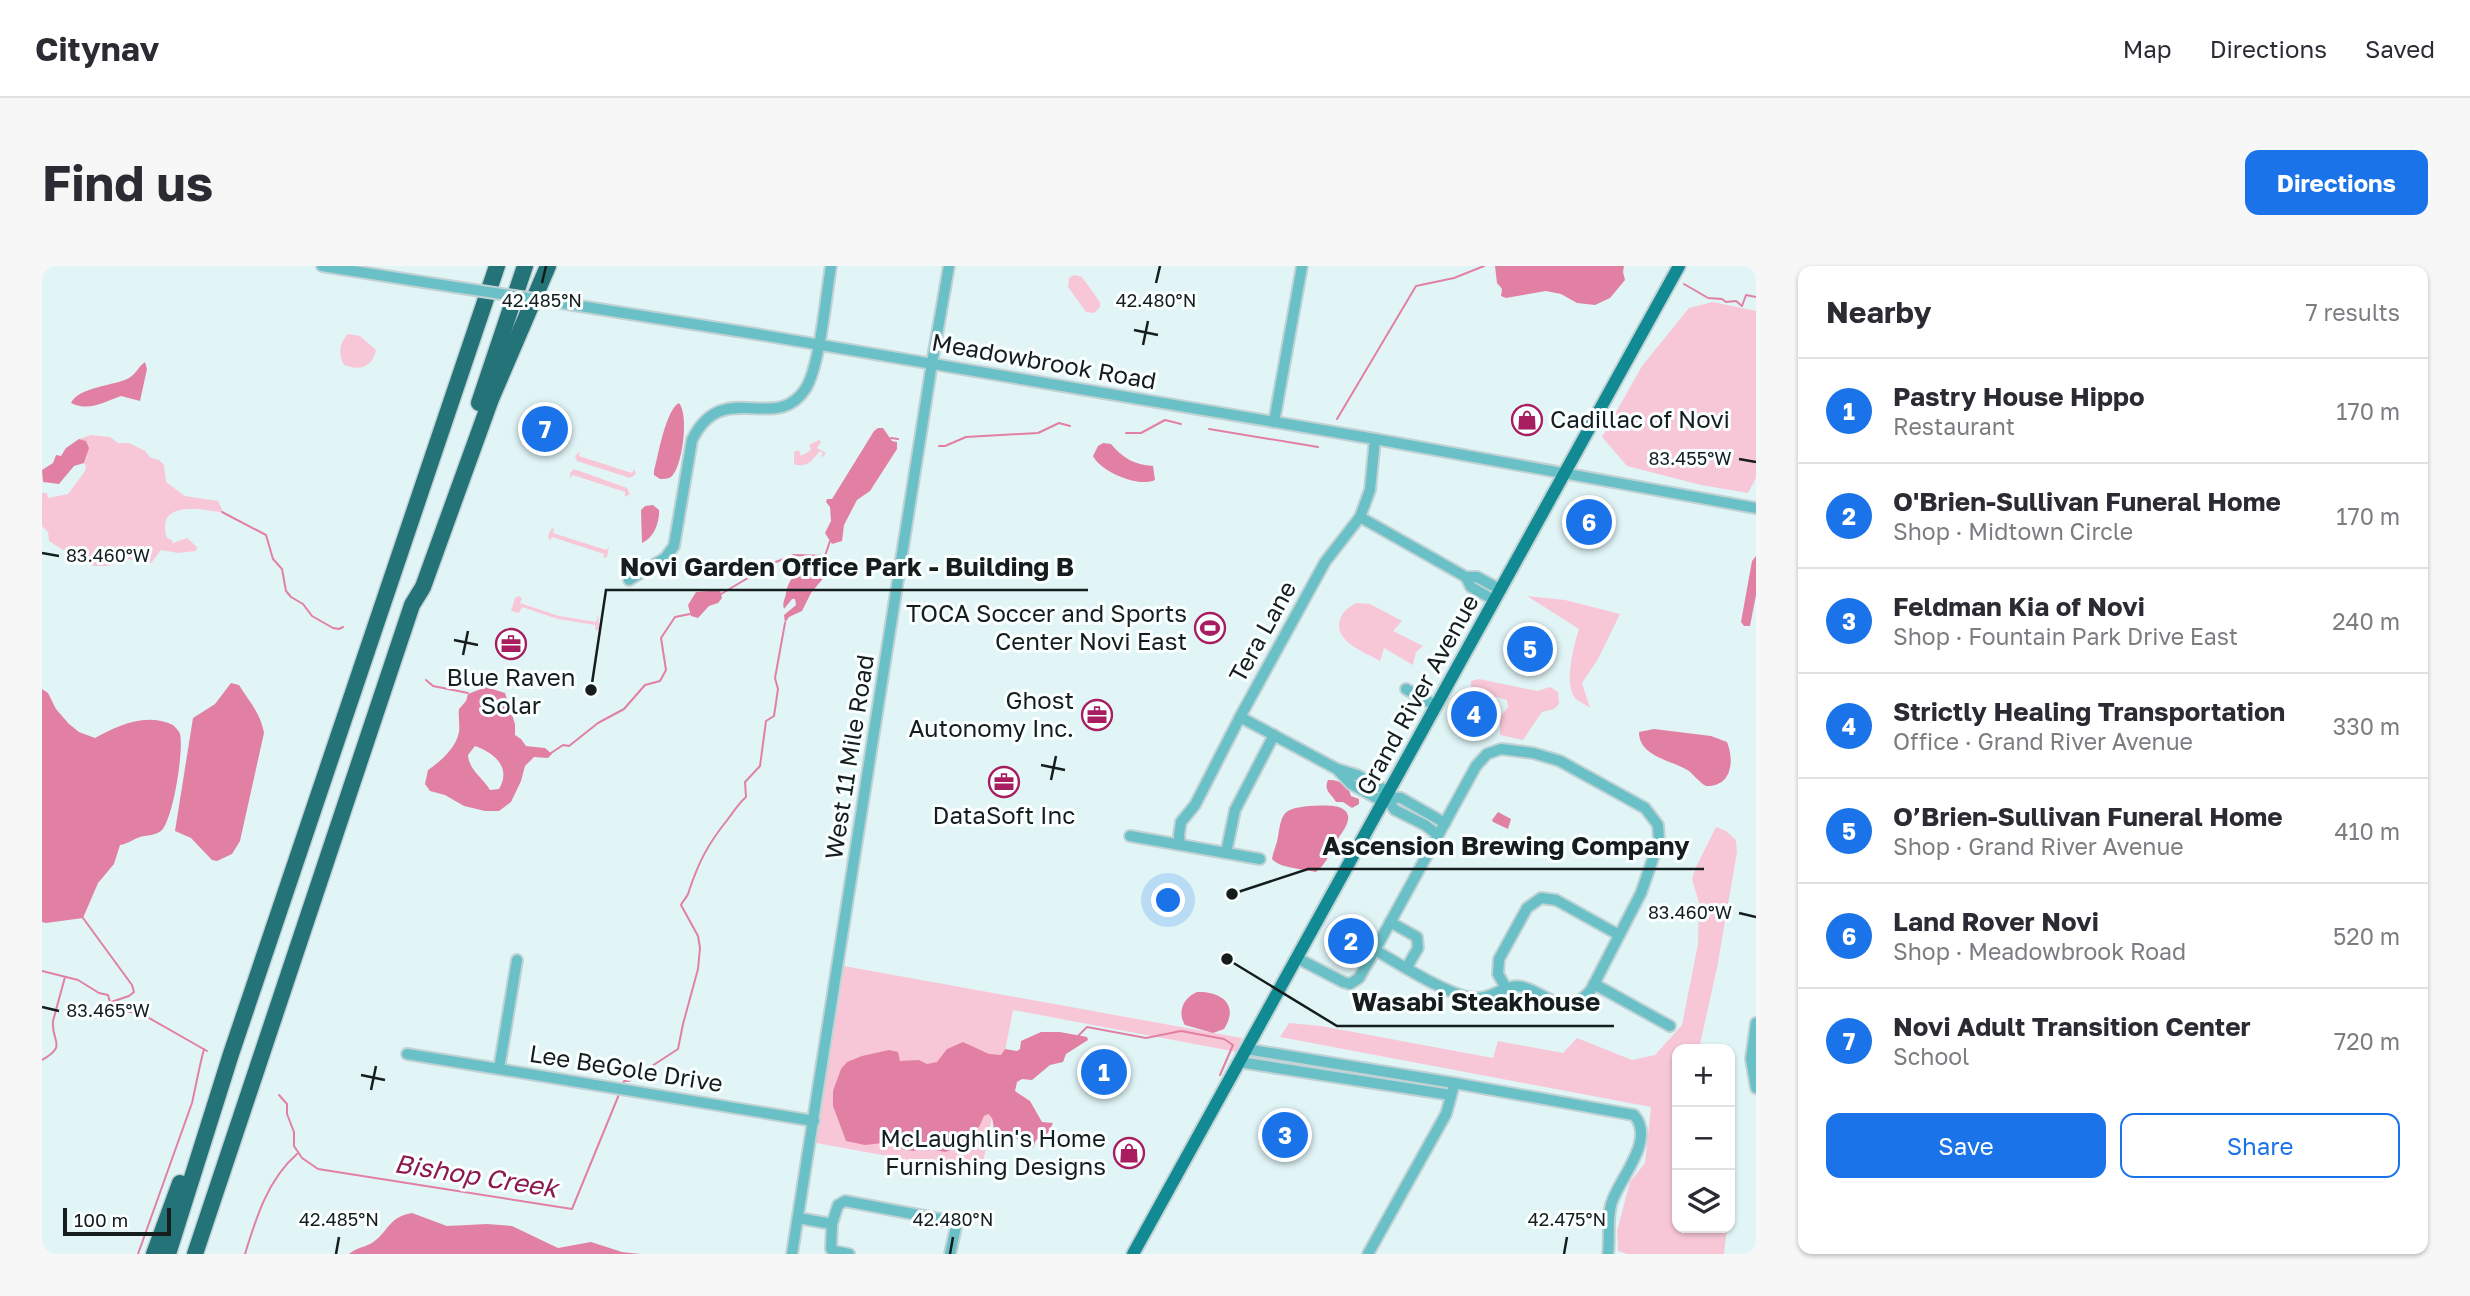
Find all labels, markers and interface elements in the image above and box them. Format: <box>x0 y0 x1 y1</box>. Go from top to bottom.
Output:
text: Citynav <box>35 29 159 68</box>
text: Map <box>2123 34 2172 63</box>
text: Directions <box>2210 34 2327 63</box>
text: Saved <box>2365 34 2435 63</box>
button: Directions <box>2245 150 2428 215</box>
text: Find us <box>42 153 213 212</box>
text: 42.485°N <box>502 289 582 311</box>
text: 42.480°N <box>1116 289 1196 311</box>
text: Nearby <box>1826 294 1931 330</box>
text: 7 results <box>2306 298 2400 326</box>
street label: Meadowbrook Road <box>930 326 1159 395</box>
text: Pastry House Hippo <box>1893 381 2145 412</box>
text: 1 <box>1843 397 1855 425</box>
text: 170 m <box>2336 397 2400 425</box>
pin: 7 <box>522 403 568 455</box>
shop icon: Cadillac of Novi <box>1510 403 1544 437</box>
place label: Cadillac of Novi <box>1550 404 1730 433</box>
text: Restaurant <box>1893 412 2015 440</box>
text: 83.455°W <box>1648 447 1732 469</box>
text: O'Brien-Sullivan Funeral Home <box>1893 486 2281 517</box>
pin: 6 <box>1566 496 1612 548</box>
text: 2 <box>1842 502 1856 530</box>
text: 170 m <box>2336 502 2400 530</box>
text: Shop · Midtown Circle <box>1893 517 2133 545</box>
callout: Novi Garden Office Park - Building B <box>606 543 1088 590</box>
text: 83.460°W <box>66 544 150 566</box>
text: Novi Garden Office Park - Building B <box>620 551 1074 582</box>
street label: Tera Lane <box>1222 575 1301 687</box>
street label: Grand River Avenue <box>1350 589 1484 800</box>
text: Feldman Kia of Novi <box>1893 591 2145 622</box>
place label: TOCA Soccer and Sports Center Novi East <box>906 598 1187 655</box>
text: 3 <box>1842 607 1856 635</box>
text: 240 m <box>2332 607 2400 635</box>
sports icon: TOCA Soccer and Sports Center Novi East <box>1193 611 1227 645</box>
text: Shop · Fountain Park Drive East <box>1893 622 2238 650</box>
pin: 5 <box>1507 623 1553 675</box>
office icon: Blue Raven Solar <box>494 627 528 661</box>
street label: West 11 Mile Road <box>818 652 879 861</box>
place label: Blue Raven Solar <box>447 662 576 719</box>
place label: Ghost Autonomy Inc. <box>908 685 1074 742</box>
pin: 4 <box>1451 688 1497 740</box>
text: Strictly Healing Transportation <box>1893 696 2285 727</box>
office icon: Ghost Autonomy Inc. <box>1080 698 1114 732</box>
text: 4 <box>1842 712 1856 740</box>
text: 330 m <box>2333 712 2400 740</box>
text: Office · Grand River Avenue <box>1893 727 2193 755</box>
office icon: DataSoft Inc <box>987 765 1021 799</box>
place label: DataSoft Inc <box>933 800 1075 829</box>
text: O’Brien-Sullivan Funeral Home <box>1893 801 2283 832</box>
text: 5 <box>1842 817 1856 845</box>
text: 410 m <box>2334 817 2400 845</box>
callout: Ascension Brewing Company <box>1308 822 1704 869</box>
text: Ascension Brewing Company <box>1322 830 1690 861</box>
text: Shop · Grand River Avenue <box>1893 832 2184 860</box>
your location <box>1151 883 1185 917</box>
text: 83.460°W <box>1648 901 1732 923</box>
text: Land Rover Novi <box>1893 906 2099 937</box>
pin: 2 <box>1328 915 1374 967</box>
text: 6 <box>1842 922 1856 950</box>
text: 520 m <box>2333 922 2400 950</box>
text: Shop · Meadowbrook Road <box>1893 937 2186 965</box>
callout: Wasabi Steakhouse <box>1337 979 1614 1026</box>
text: Wasabi Steakhouse <box>1352 986 1600 1017</box>
text: 83.465°W <box>66 999 150 1021</box>
text: Novi Adult Transition Center <box>1893 1011 2251 1042</box>
text: 7 <box>1843 1027 1855 1055</box>
text: 720 m <box>2334 1027 2400 1055</box>
street label: Lee BeGole Drive <box>527 1038 725 1097</box>
text: School <box>1893 1042 1969 1070</box>
map controls <box>1672 1044 1735 1233</box>
button: + <box>1672 1044 1735 1107</box>
pin: 1 <box>1081 1046 1127 1098</box>
button: − <box>1672 1107 1735 1170</box>
pin: 3 <box>1262 1109 1308 1161</box>
button: Save <box>1826 1113 2106 1178</box>
button: Share <box>2120 1113 2400 1178</box>
place label: McLaughlin's Home Furnishing Designs <box>880 1123 1106 1180</box>
shop icon: McLaughlin's Home Furnishing Designs <box>1112 1136 1146 1170</box>
water label: Bishop Creek <box>392 1147 562 1204</box>
button: layers <box>1672 1170 1735 1233</box>
scale bar <box>63 1205 172 1237</box>
text: 100 m <box>74 1208 128 1231</box>
text: 42.485°N <box>299 1208 379 1230</box>
text: 42.480°N <box>913 1208 993 1230</box>
text: 42.475°N <box>1528 1208 1606 1230</box>

